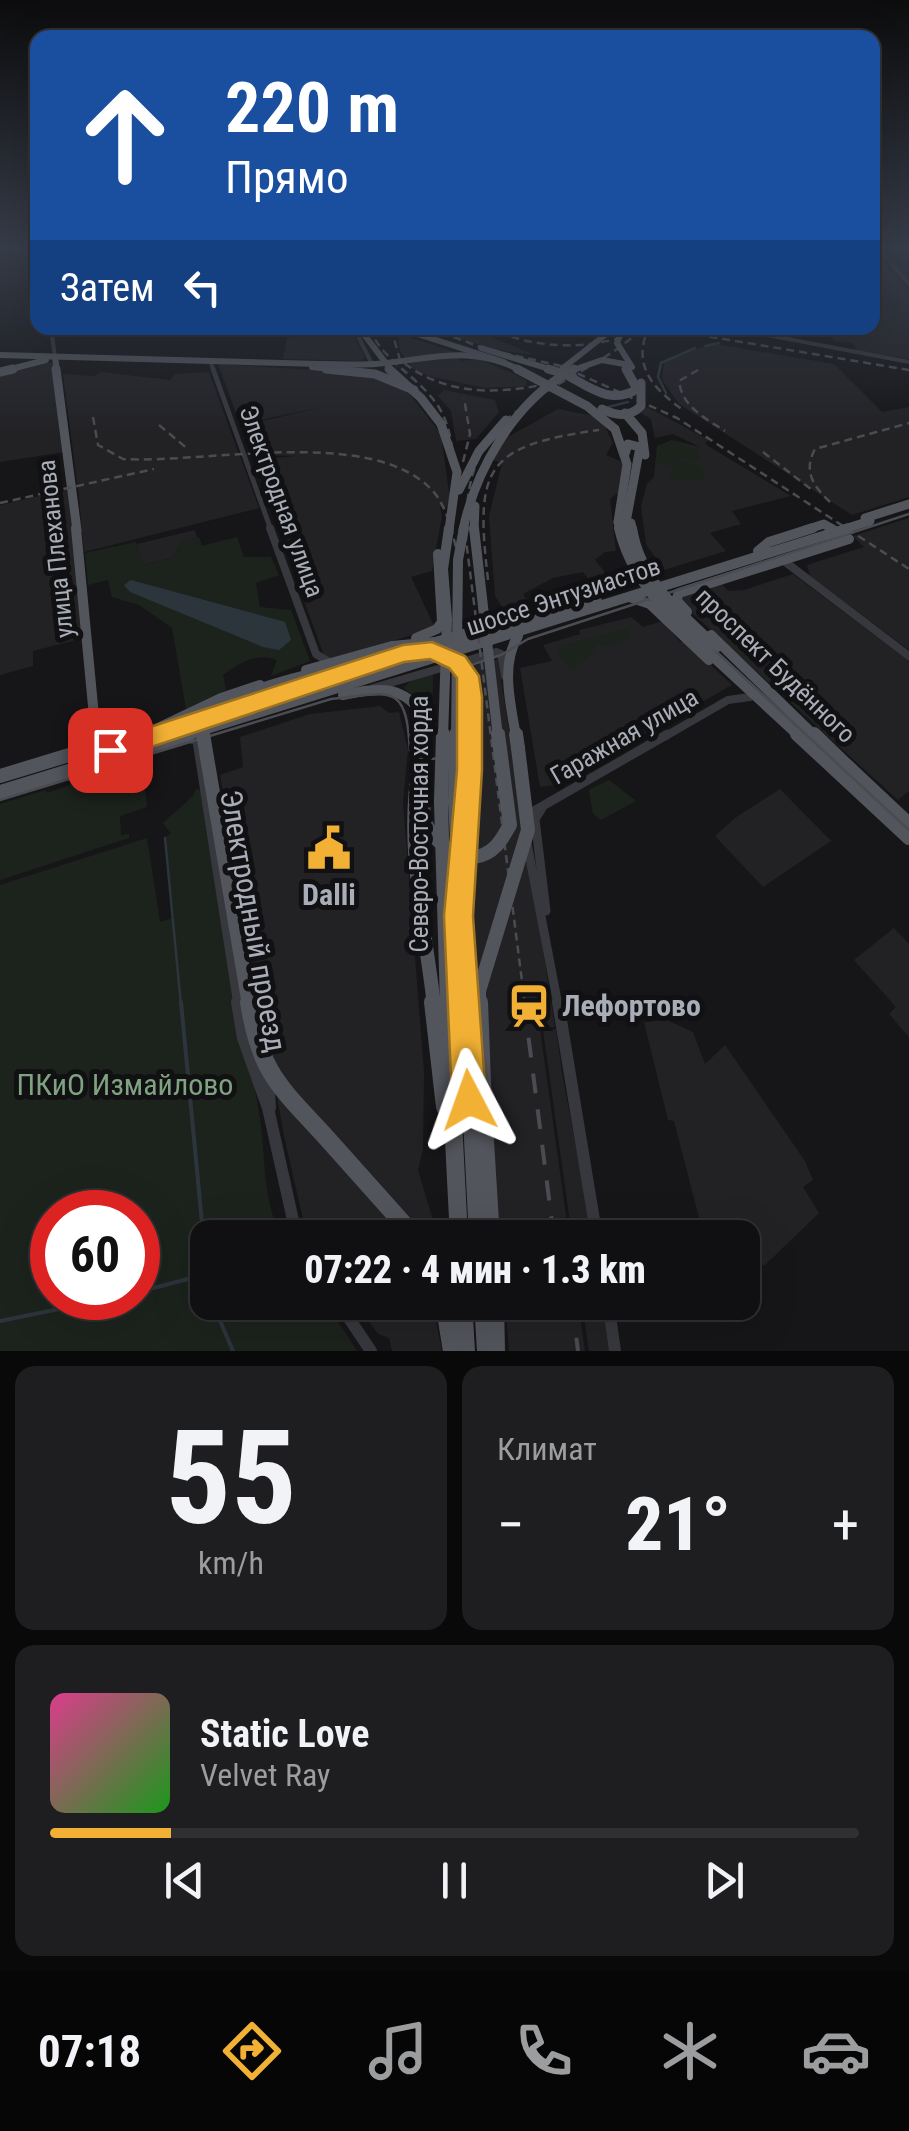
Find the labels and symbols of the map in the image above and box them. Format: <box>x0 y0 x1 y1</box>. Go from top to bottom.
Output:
street label: Электродная улица <box>233 401 330 601</box>
street label: улица Плеханова <box>32 458 79 639</box>
street label: шоссе Энтузиастов <box>463 551 664 641</box>
street label: проспект Будённого <box>690 582 861 749</box>
street label: Гаражная улица <box>545 683 703 790</box>
street label: Северо-Восточная хорда <box>405 696 434 952</box>
pin <box>68 708 153 793</box>
street label: Электродный проезд <box>213 787 294 1055</box>
public building icon: Dalli <box>305 824 353 872</box>
place label: Dalli <box>302 877 356 912</box>
station icon: Лефортово <box>505 982 553 1030</box>
place label: Лефортово <box>562 988 701 1023</box>
position arrow <box>417 1048 521 1152</box>
park label: ПКиО Измайлово <box>17 1067 233 1102</box>
speed limit sign: 60 <box>30 1190 160 1320</box>

